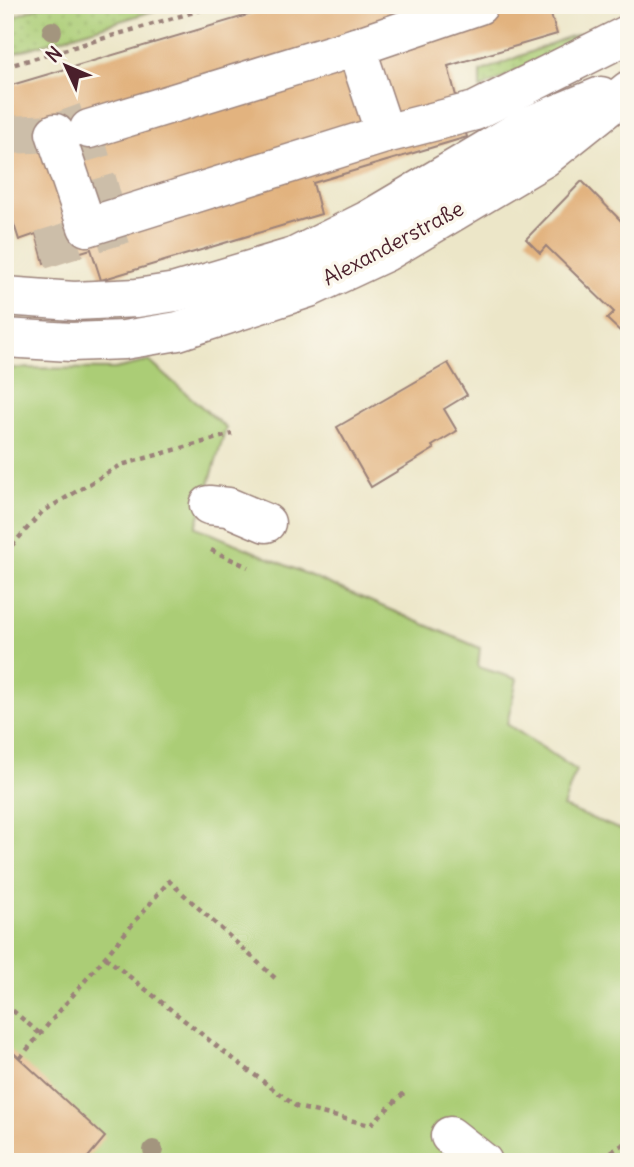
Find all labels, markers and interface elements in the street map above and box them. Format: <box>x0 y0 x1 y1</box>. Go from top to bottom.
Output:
north arrow <box>32 32 102 102</box>
text: N <box>41 41 67 67</box>
street label: Alexanderstraße <box>318 195 468 291</box>

